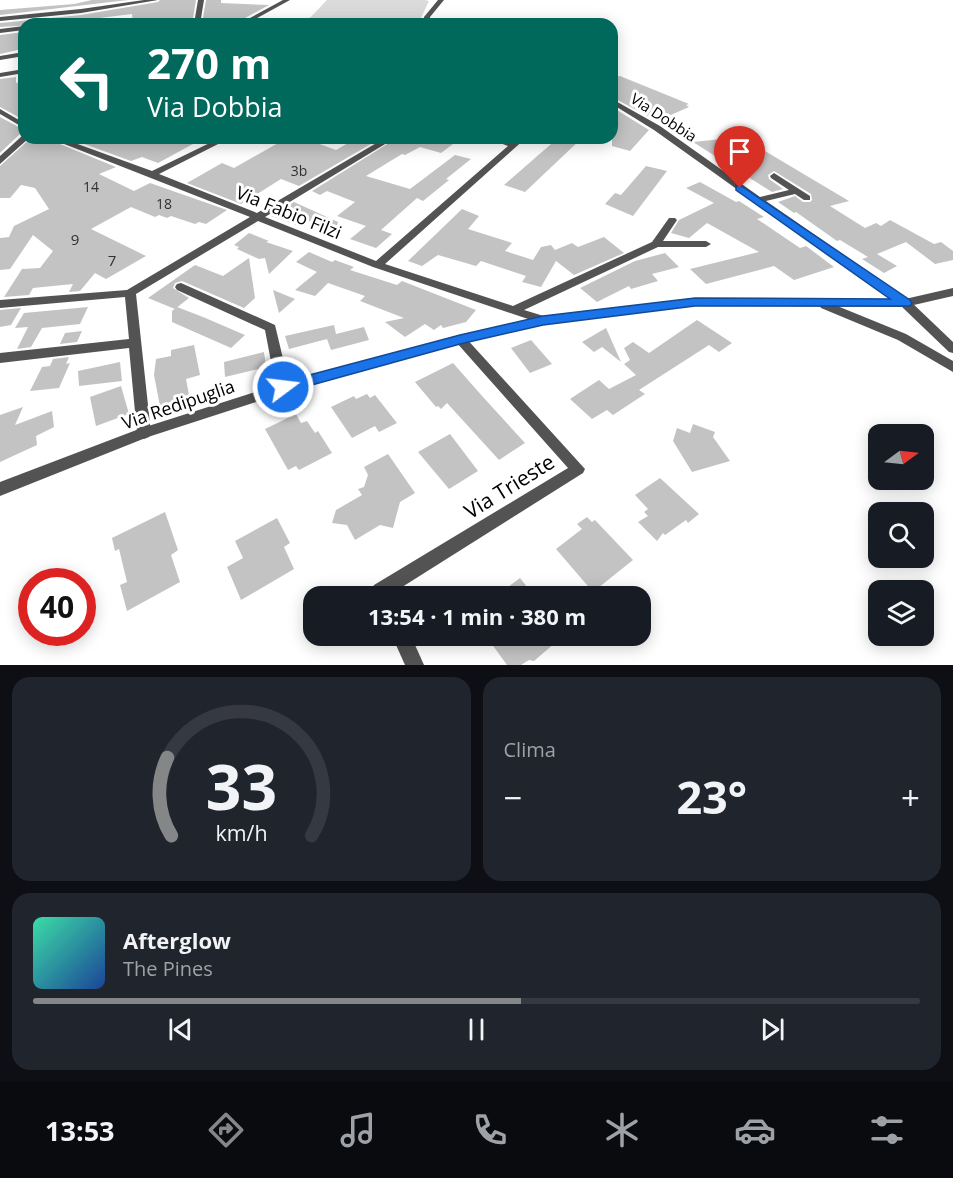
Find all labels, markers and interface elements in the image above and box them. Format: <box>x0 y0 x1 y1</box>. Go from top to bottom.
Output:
text: 270 m <box>147 34 271 91</box>
icon: left <box>48 42 126 120</box>
text: Via Dobbia <box>147 88 283 125</box>
street label: Via Dobbia <box>627 88 701 146</box>
pin <box>714 126 765 188</box>
icon: arrive <box>723 135 756 168</box>
house number: 3b <box>291 161 307 180</box>
house number: 14 <box>83 177 99 196</box>
street label: Via Fabio Filzi <box>233 180 345 244</box>
house number: 18 <box>156 194 172 213</box>
house number: 9 <box>71 229 79 249</box>
house number: 7 <box>108 250 116 270</box>
position arrow <box>251 355 315 419</box>
street label: Via Redipuglia <box>118 374 238 434</box>
north arrow <box>868 424 934 490</box>
map controls <box>868 424 934 646</box>
street label: Via Trieste <box>459 447 559 525</box>
button: search <box>868 502 934 568</box>
speed limit sign: 40 <box>18 568 96 646</box>
button: layers <box>868 580 934 646</box>
text: 13:54 · 1 min · 380 m <box>368 601 586 631</box>
text: Clima <box>504 736 556 763</box>
text: 33 <box>206 743 277 828</box>
text: 23° <box>676 766 747 827</box>
text: − <box>504 775 522 820</box>
text: + <box>901 775 920 820</box>
text: km/h <box>215 818 267 847</box>
text: Afterglow <box>123 925 231 955</box>
text: The Pines <box>123 955 213 982</box>
icon: previous <box>164 1013 197 1046</box>
icon: pause <box>460 1013 493 1046</box>
icon: next <box>756 1013 789 1046</box>
icon: directions <box>205 1109 247 1151</box>
icon: music <box>337 1109 379 1151</box>
icon: phone <box>469 1109 511 1151</box>
icon: climate <box>601 1109 643 1151</box>
icon: car <box>734 1109 776 1151</box>
icon: filters <box>866 1109 908 1151</box>
text: 13:53 <box>45 1112 115 1149</box>

